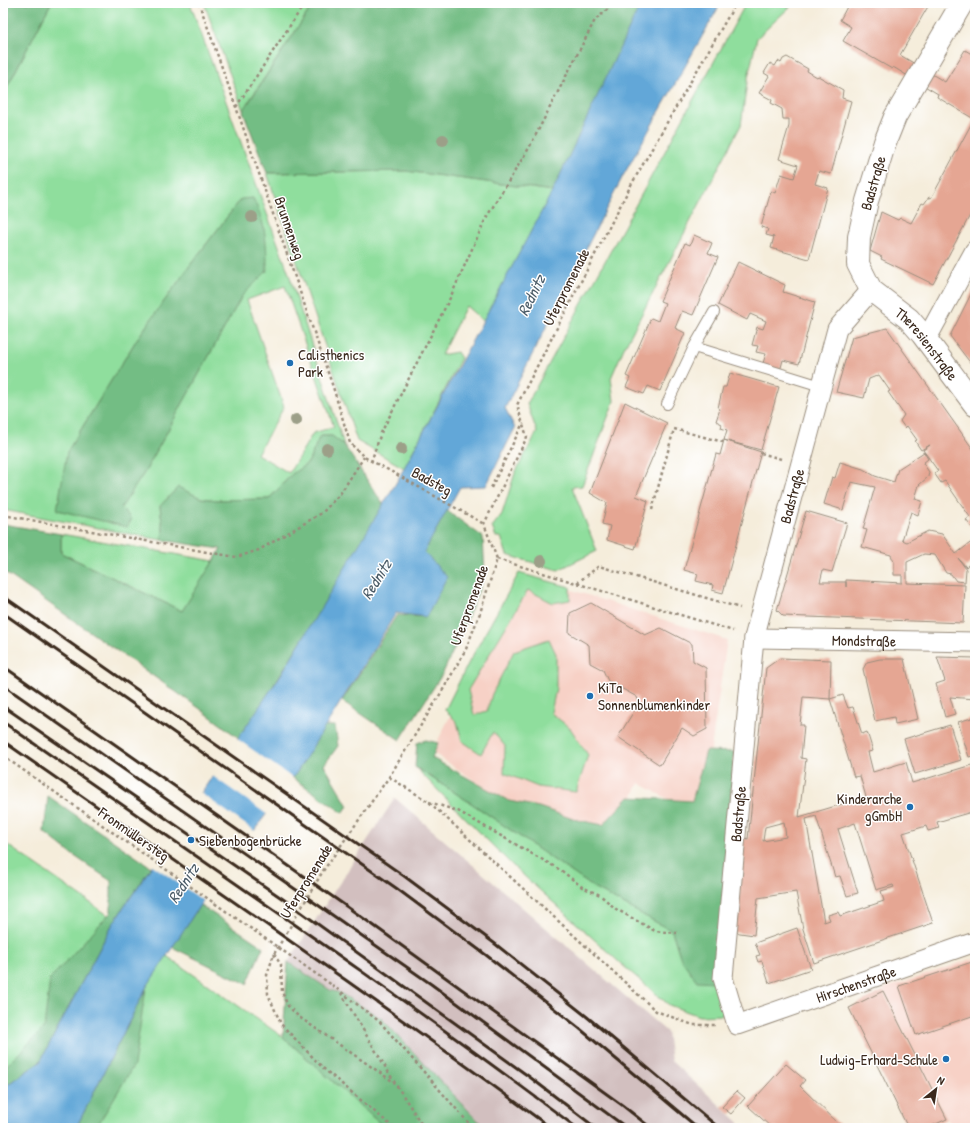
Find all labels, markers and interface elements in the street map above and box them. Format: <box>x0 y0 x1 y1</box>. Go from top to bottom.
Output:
street label: Badstraße <box>855 153 891 213</box>
street label: Brunnenweg <box>269 194 311 263</box>
street label: Uferpromenade <box>538 245 594 329</box>
water label: Rednitz <box>512 270 551 319</box>
street label: Theresienstraße <box>891 302 964 385</box>
place label: Calisthenics Park <box>298 344 365 382</box>
marker: Calisthenics Park <box>285 358 295 368</box>
street label: Badsteg <box>408 461 456 501</box>
street label: Badstraße <box>775 466 809 526</box>
water label: Rednitz <box>355 554 397 603</box>
street label: Uferpromenade <box>445 562 493 648</box>
street label: Mondstraße <box>832 629 896 651</box>
place label: KiTa Sonnenblumenkinder <box>598 677 711 715</box>
marker: KiTa Sonnenblumenkinder <box>585 691 595 701</box>
street label: Badstraße <box>725 785 751 843</box>
place label: Kinderarche gGmbH <box>837 788 902 826</box>
street label: Fronmüllersteg <box>93 801 174 866</box>
marker: Kinderarche gGmbH <box>905 802 915 812</box>
place label: Siebenbogenbrücke <box>199 830 302 851</box>
marker: Siebenbogenbrücke <box>186 835 196 845</box>
street label: Uferpromenade <box>275 840 337 922</box>
water label: Rednitz <box>162 858 205 907</box>
street label: Hirschenstraße <box>813 960 899 1007</box>
place label: Ludwig-Erhard-Schule <box>820 1049 938 1070</box>
marker: Ludwig-Erhard-Schule <box>941 1054 951 1064</box>
north arrow <box>916 1069 956 1109</box>
text: N <box>935 1073 947 1088</box>

